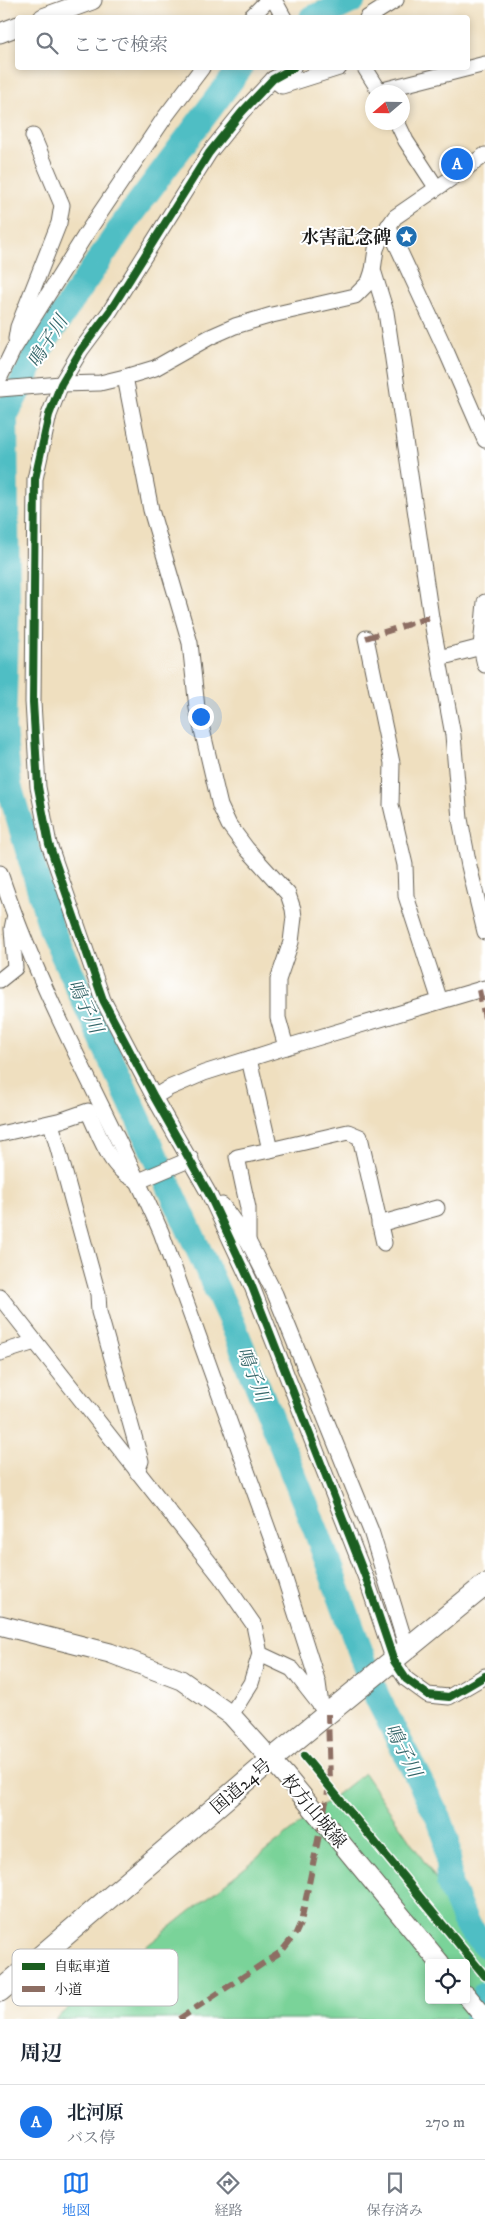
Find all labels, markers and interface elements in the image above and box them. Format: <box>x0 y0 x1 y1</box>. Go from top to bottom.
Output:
search box <box>15 15 470 70</box>
icon: search <box>33 29 61 57</box>
text: ここで検索 <box>73 34 168 57</box>
north arrow <box>365 85 410 130</box>
pin: A <box>441 145 473 183</box>
place icon: 水害記念碑 <box>395 225 419 249</box>
place label: 水害記念碑 <box>301 227 391 249</box>
water label: 鳴子川 <box>23 310 74 372</box>
your location <box>188 704 214 730</box>
water label: 鳴子川 <box>62 976 108 1039</box>
water label: 鳴子川 <box>231 1344 275 1407</box>
water label: 鳴子川 <box>379 1720 427 1783</box>
street label: 国道24号 <box>207 1754 277 1819</box>
street label: 枚方山城線 <box>276 1770 351 1853</box>
legend <box>12 1949 178 2006</box>
text: 自転車道 <box>54 1958 110 1976</box>
map controls <box>425 1959 470 2004</box>
button: locate <box>425 1959 470 2004</box>
text: 小道 <box>54 1981 82 1999</box>
text: 周辺 <box>20 2041 62 2067</box>
text: 北河原 <box>67 2102 124 2125</box>
text: A <box>31 2112 41 2132</box>
text: 270 m <box>425 2112 465 2132</box>
text: バス停 <box>67 2128 115 2148</box>
tab: 地図 <box>62 2169 90 2220</box>
tab: 経路 <box>214 2169 242 2220</box>
tab: 保存済み <box>367 2169 423 2220</box>

